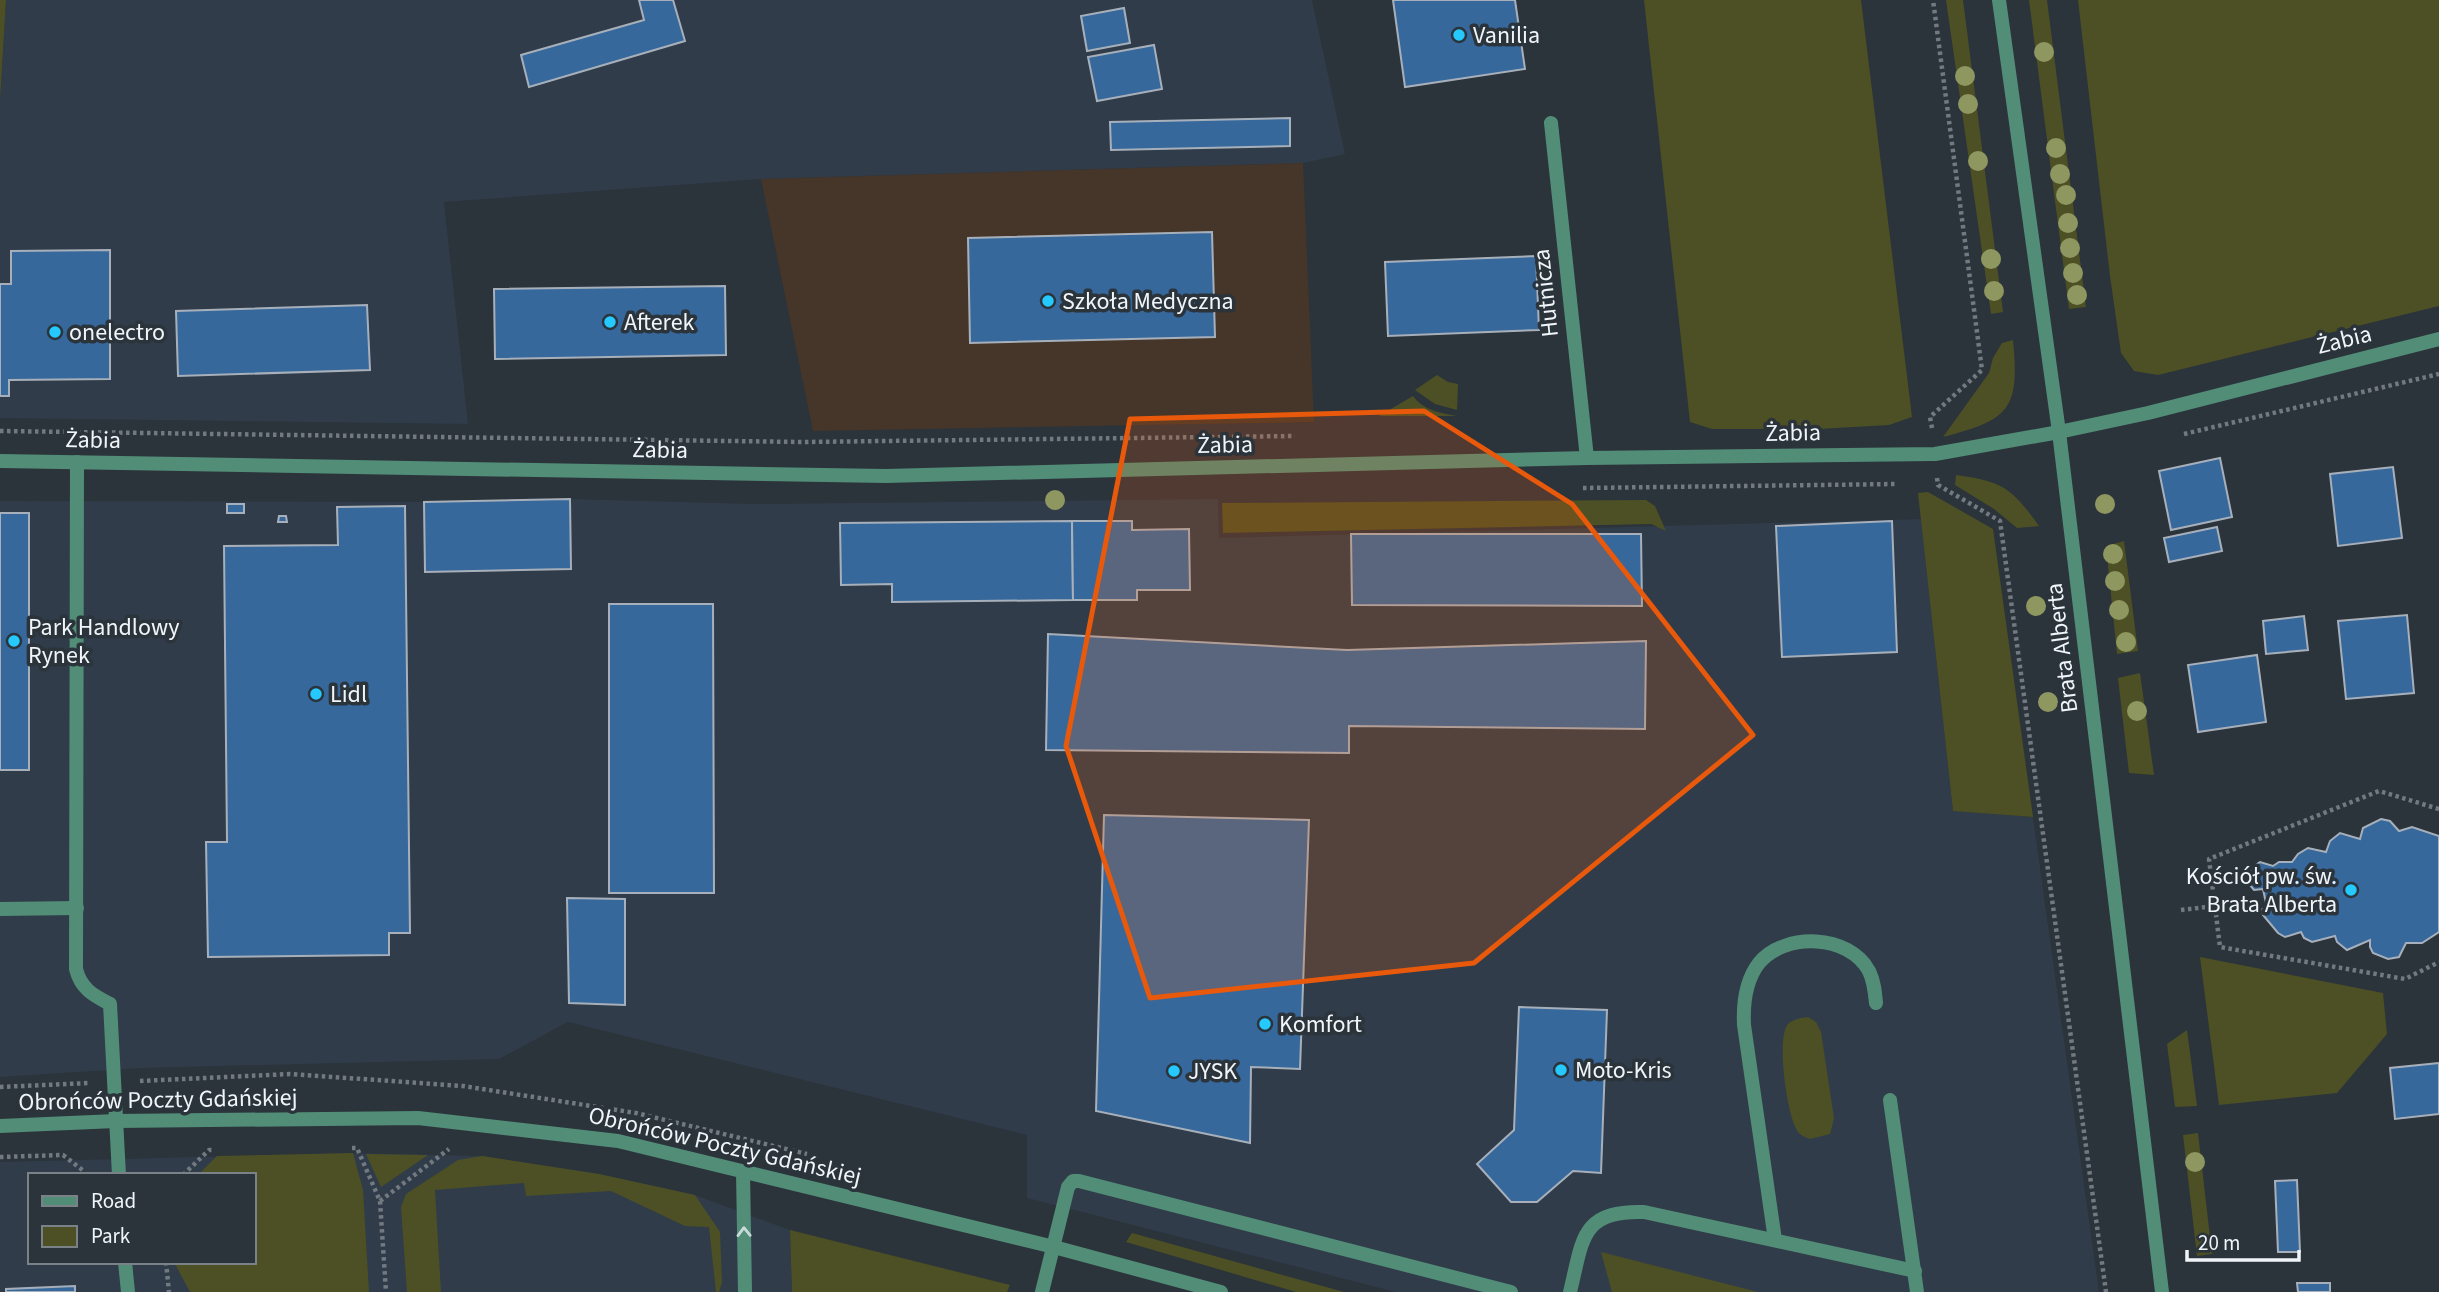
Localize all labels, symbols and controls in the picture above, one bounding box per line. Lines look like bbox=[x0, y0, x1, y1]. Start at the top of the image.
place label: Vanilia bbox=[1473, 18, 1540, 53]
marker: Vanilia bbox=[1451, 27, 1467, 43]
street label: Hutnicza bbox=[1524, 247, 1568, 339]
place label: Szkoła Medyczna bbox=[1062, 284, 1234, 319]
marker: Szkoła Medyczna bbox=[1040, 293, 1056, 309]
place label: Afterek bbox=[624, 305, 695, 340]
marker: Afterek bbox=[602, 314, 618, 330]
place label: onelectro bbox=[69, 315, 165, 350]
street label: Żabia bbox=[2313, 316, 2375, 364]
marker: onelectro bbox=[47, 324, 63, 340]
street label: Żabia bbox=[1765, 415, 1821, 451]
street label: Żabia bbox=[65, 422, 121, 458]
street label: Żabia bbox=[1197, 427, 1253, 463]
street label: Żabia bbox=[632, 432, 688, 468]
street label: Brata Alberta bbox=[2037, 581, 2087, 715]
place label: Park Handlowy Rynek bbox=[28, 610, 179, 673]
marker: Park Handlowy Rynek bbox=[6, 633, 22, 649]
place label: Lidl bbox=[330, 677, 367, 712]
marker: Lidl bbox=[308, 686, 324, 702]
place label: Kościół pw. św. Brata Alberta bbox=[2186, 859, 2337, 922]
marker: Kościół pw. św. Brata Alberta bbox=[2343, 882, 2359, 898]
place label: Komfort bbox=[1279, 1007, 1362, 1042]
marker: Komfort bbox=[1257, 1016, 1273, 1032]
place label: Moto-Kris bbox=[1575, 1053, 1672, 1088]
place label: JYSK bbox=[1188, 1054, 1237, 1089]
marker: Moto-Kris bbox=[1553, 1062, 1569, 1078]
marker: JYSK bbox=[1166, 1063, 1182, 1079]
street label: Obrońców Poczty Gdańskiej bbox=[18, 1080, 298, 1120]
street label: Obrońców Poczty Gdańskiej bbox=[585, 1098, 865, 1194]
legend bbox=[28, 1173, 256, 1264]
text: Road bbox=[91, 1186, 136, 1216]
scale bar bbox=[2187, 1218, 2299, 1262]
text: Park bbox=[91, 1221, 131, 1251]
one-way arrow bbox=[736, 1226, 752, 1236]
text: 20 m bbox=[2198, 1228, 2240, 1258]

